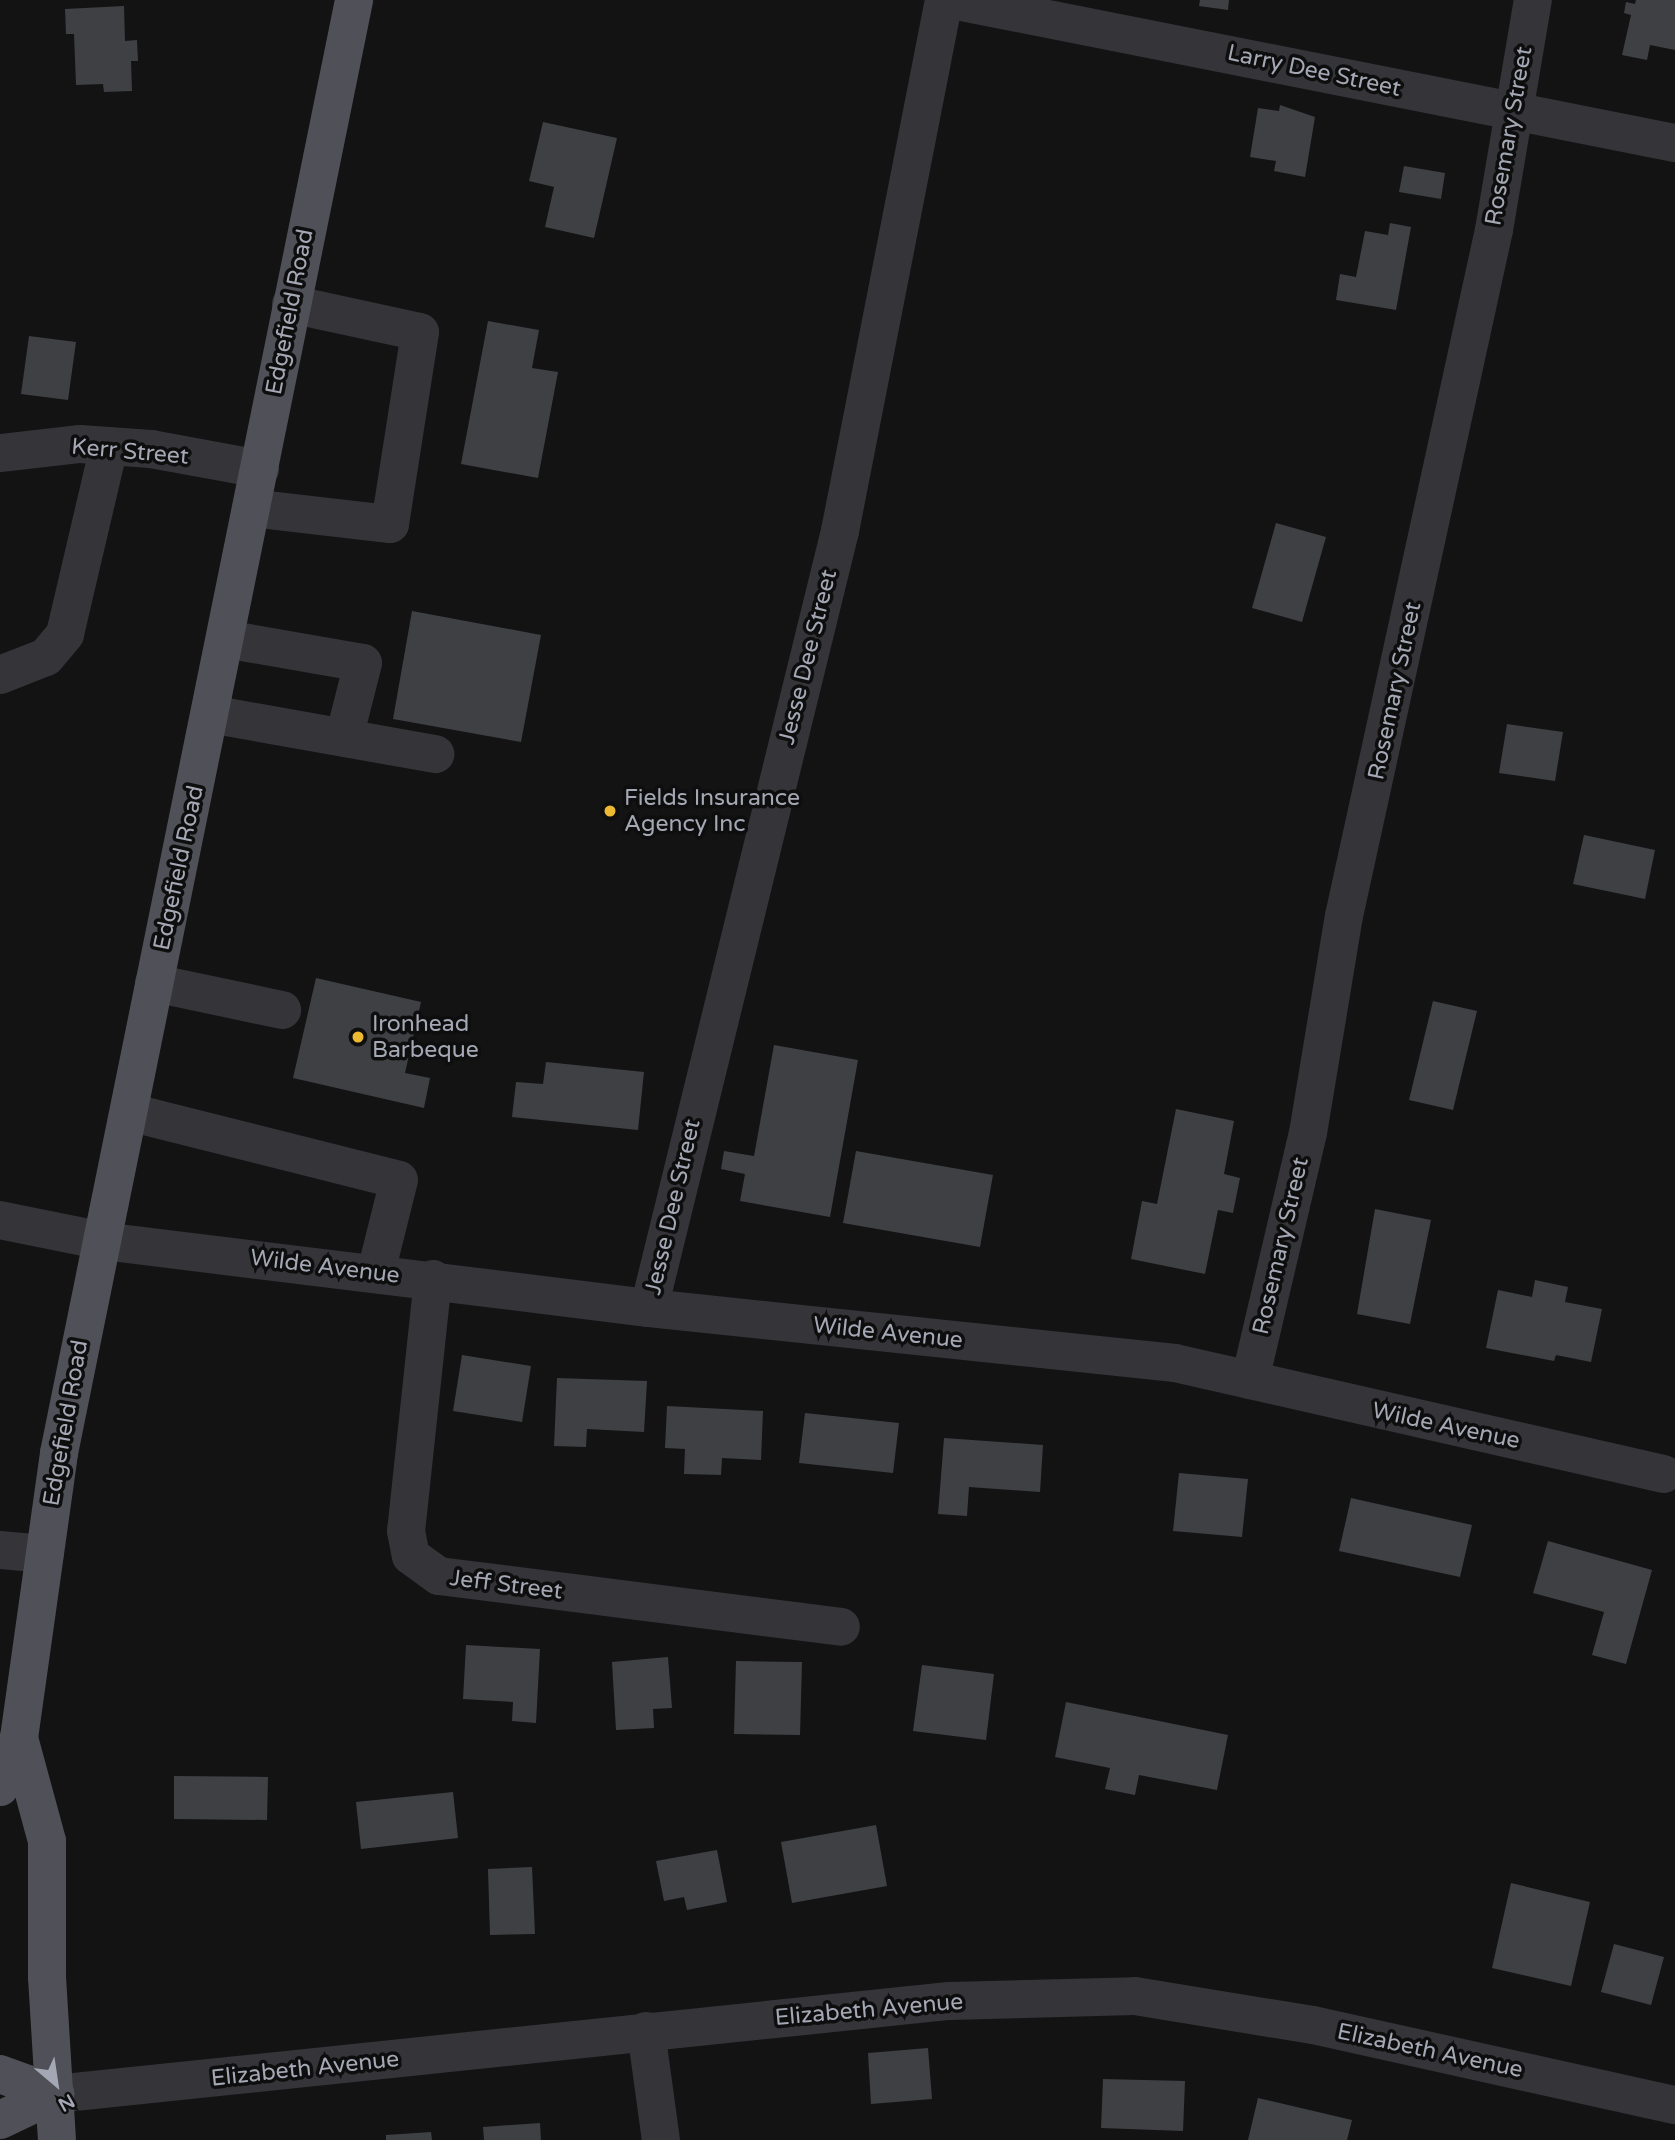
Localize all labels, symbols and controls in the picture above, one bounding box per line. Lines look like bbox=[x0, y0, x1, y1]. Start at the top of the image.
street label: Larry Dee Street bbox=[1225, 39, 1403, 103]
street label: Rosemary Street bbox=[1480, 44, 1538, 228]
street label: Edgefield Road bbox=[260, 227, 320, 397]
street label: Kerr Street bbox=[70, 433, 190, 471]
street label: Jesse Dee Street bbox=[773, 567, 843, 747]
street label: Rosemary Street bbox=[1363, 599, 1427, 783]
street label: Edgefield Road bbox=[148, 783, 210, 953]
place label: Fields Insurance Agency Inc bbox=[624, 784, 800, 838]
marker: Fields Insurance Agency Inc bbox=[602, 803, 618, 819]
place label: Ironhead Barbeque bbox=[372, 1010, 479, 1064]
marker: Ironhead Barbeque bbox=[350, 1029, 366, 1045]
street label: Jesse Dee Street bbox=[639, 1116, 707, 1298]
street label: Rosemary Street bbox=[1247, 1155, 1315, 1337]
street label: Wilde Avenue bbox=[249, 1244, 401, 1290]
street label: Wilde Avenue bbox=[812, 1311, 964, 1355]
street label: Edgefield Road bbox=[38, 1338, 94, 1508]
street label: Wilde Avenue bbox=[1370, 1397, 1522, 1455]
street label: Jeff Street bbox=[448, 1564, 564, 1606]
street label: Elizabeth Avenue bbox=[774, 1988, 964, 2032]
street label: Elizabeth Avenue bbox=[1335, 2018, 1525, 2084]
street label: Elizabeth Avenue bbox=[210, 2045, 400, 2093]
north arrow bbox=[21, 2049, 91, 2119]
text: N bbox=[54, 2089, 78, 2116]

